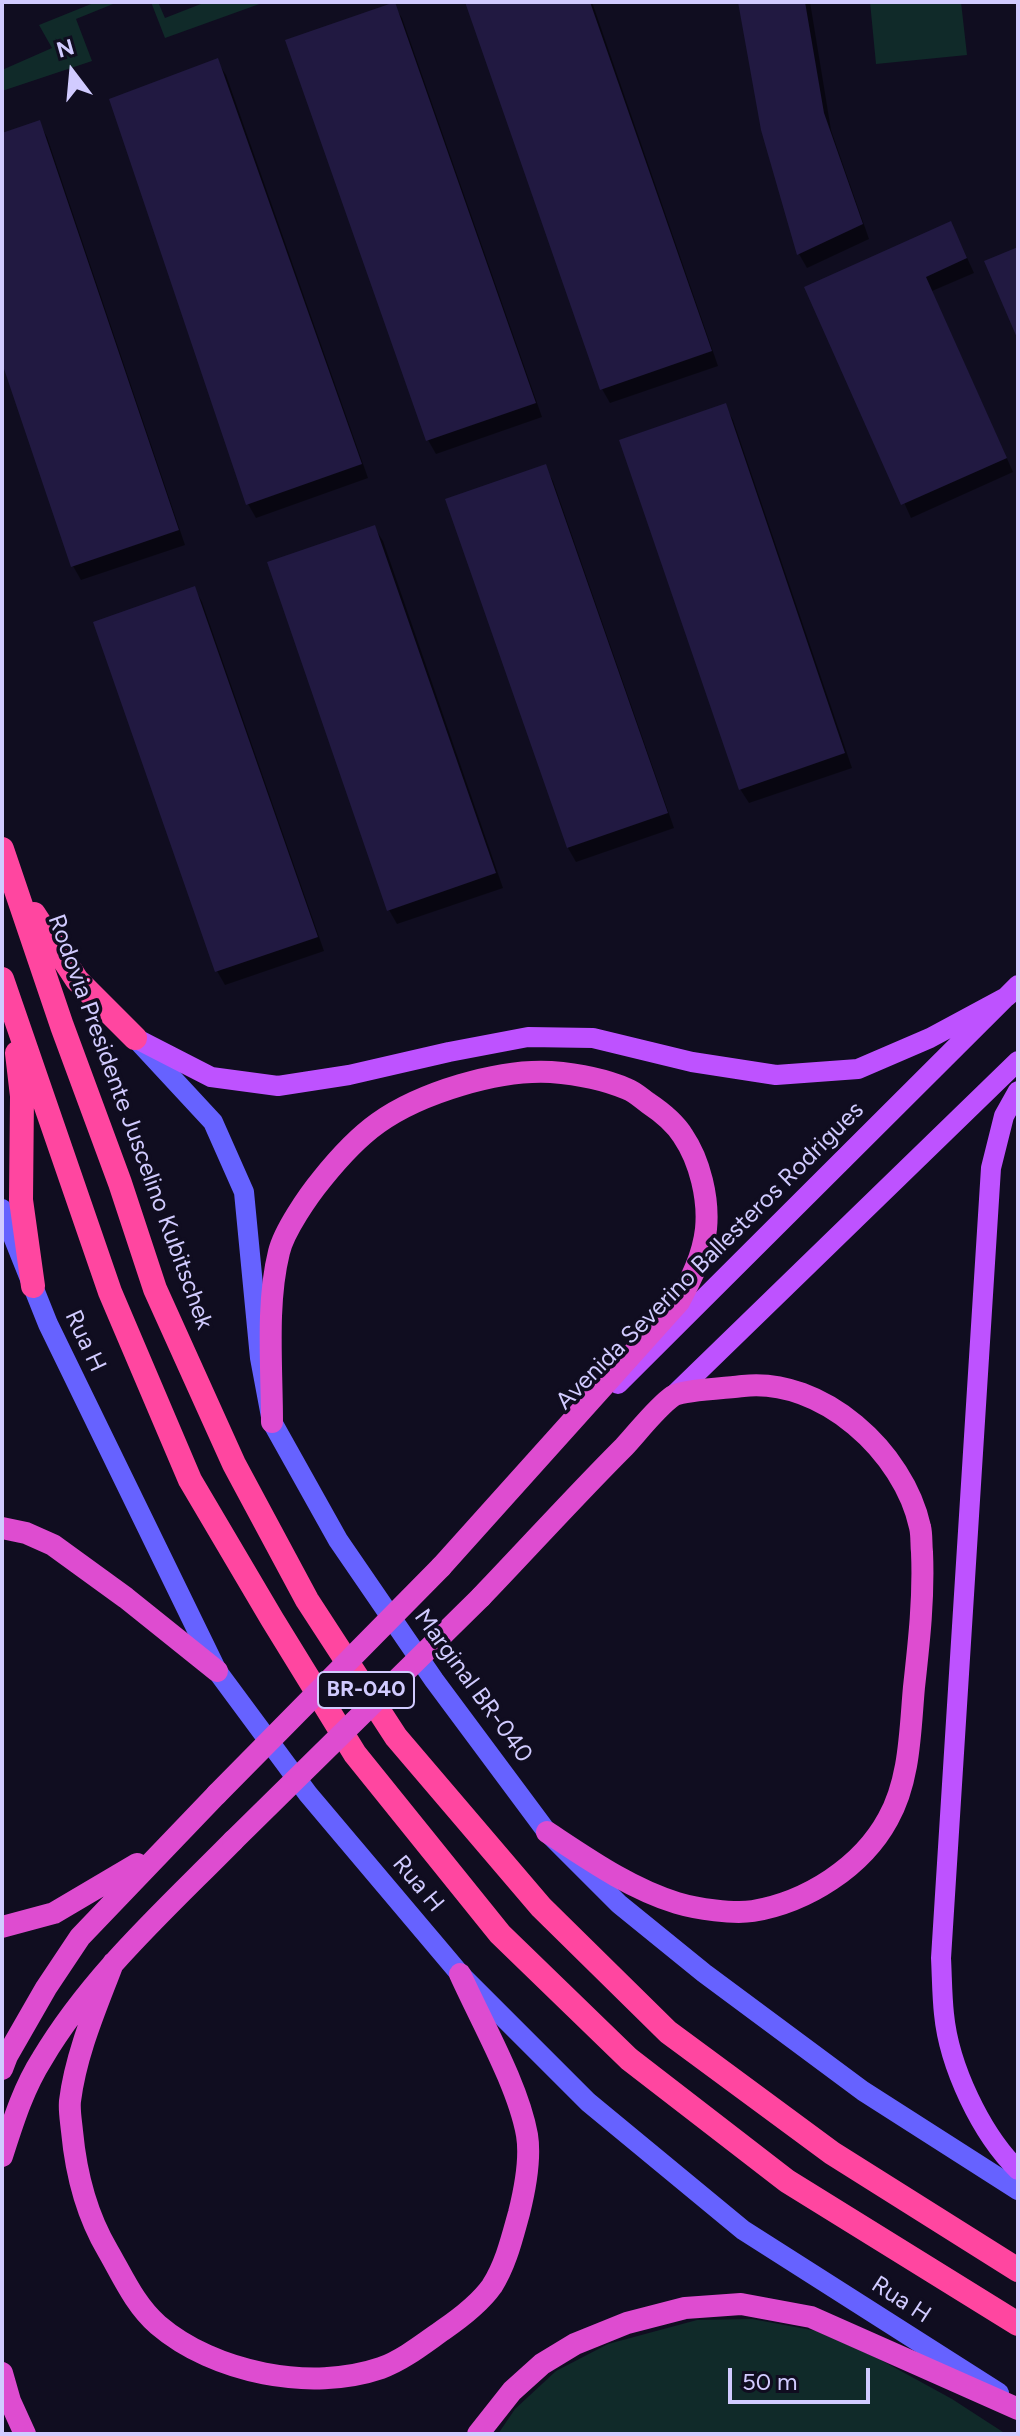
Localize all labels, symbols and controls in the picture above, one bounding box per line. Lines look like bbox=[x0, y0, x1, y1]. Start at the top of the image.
north arrow bbox=[32, 32, 112, 112]
text: N bbox=[53, 33, 77, 64]
street label: Rodovia Presidente Juscelino Kubitschek bbox=[41, 911, 219, 1333]
street label: Avenida Severino Ballesteros Rodrigues bbox=[550, 1096, 870, 1416]
street label: Rua H bbox=[58, 1306, 112, 1376]
street label: Marginal BR-040 bbox=[408, 1604, 538, 1768]
road number: BR-040 bbox=[318, 1672, 414, 1708]
street label: Rua H bbox=[386, 1850, 450, 1918]
street label: Rua H bbox=[866, 2270, 936, 2330]
scale bar bbox=[732, 2352, 874, 2402]
text: 50 m bbox=[742, 2367, 798, 2396]

